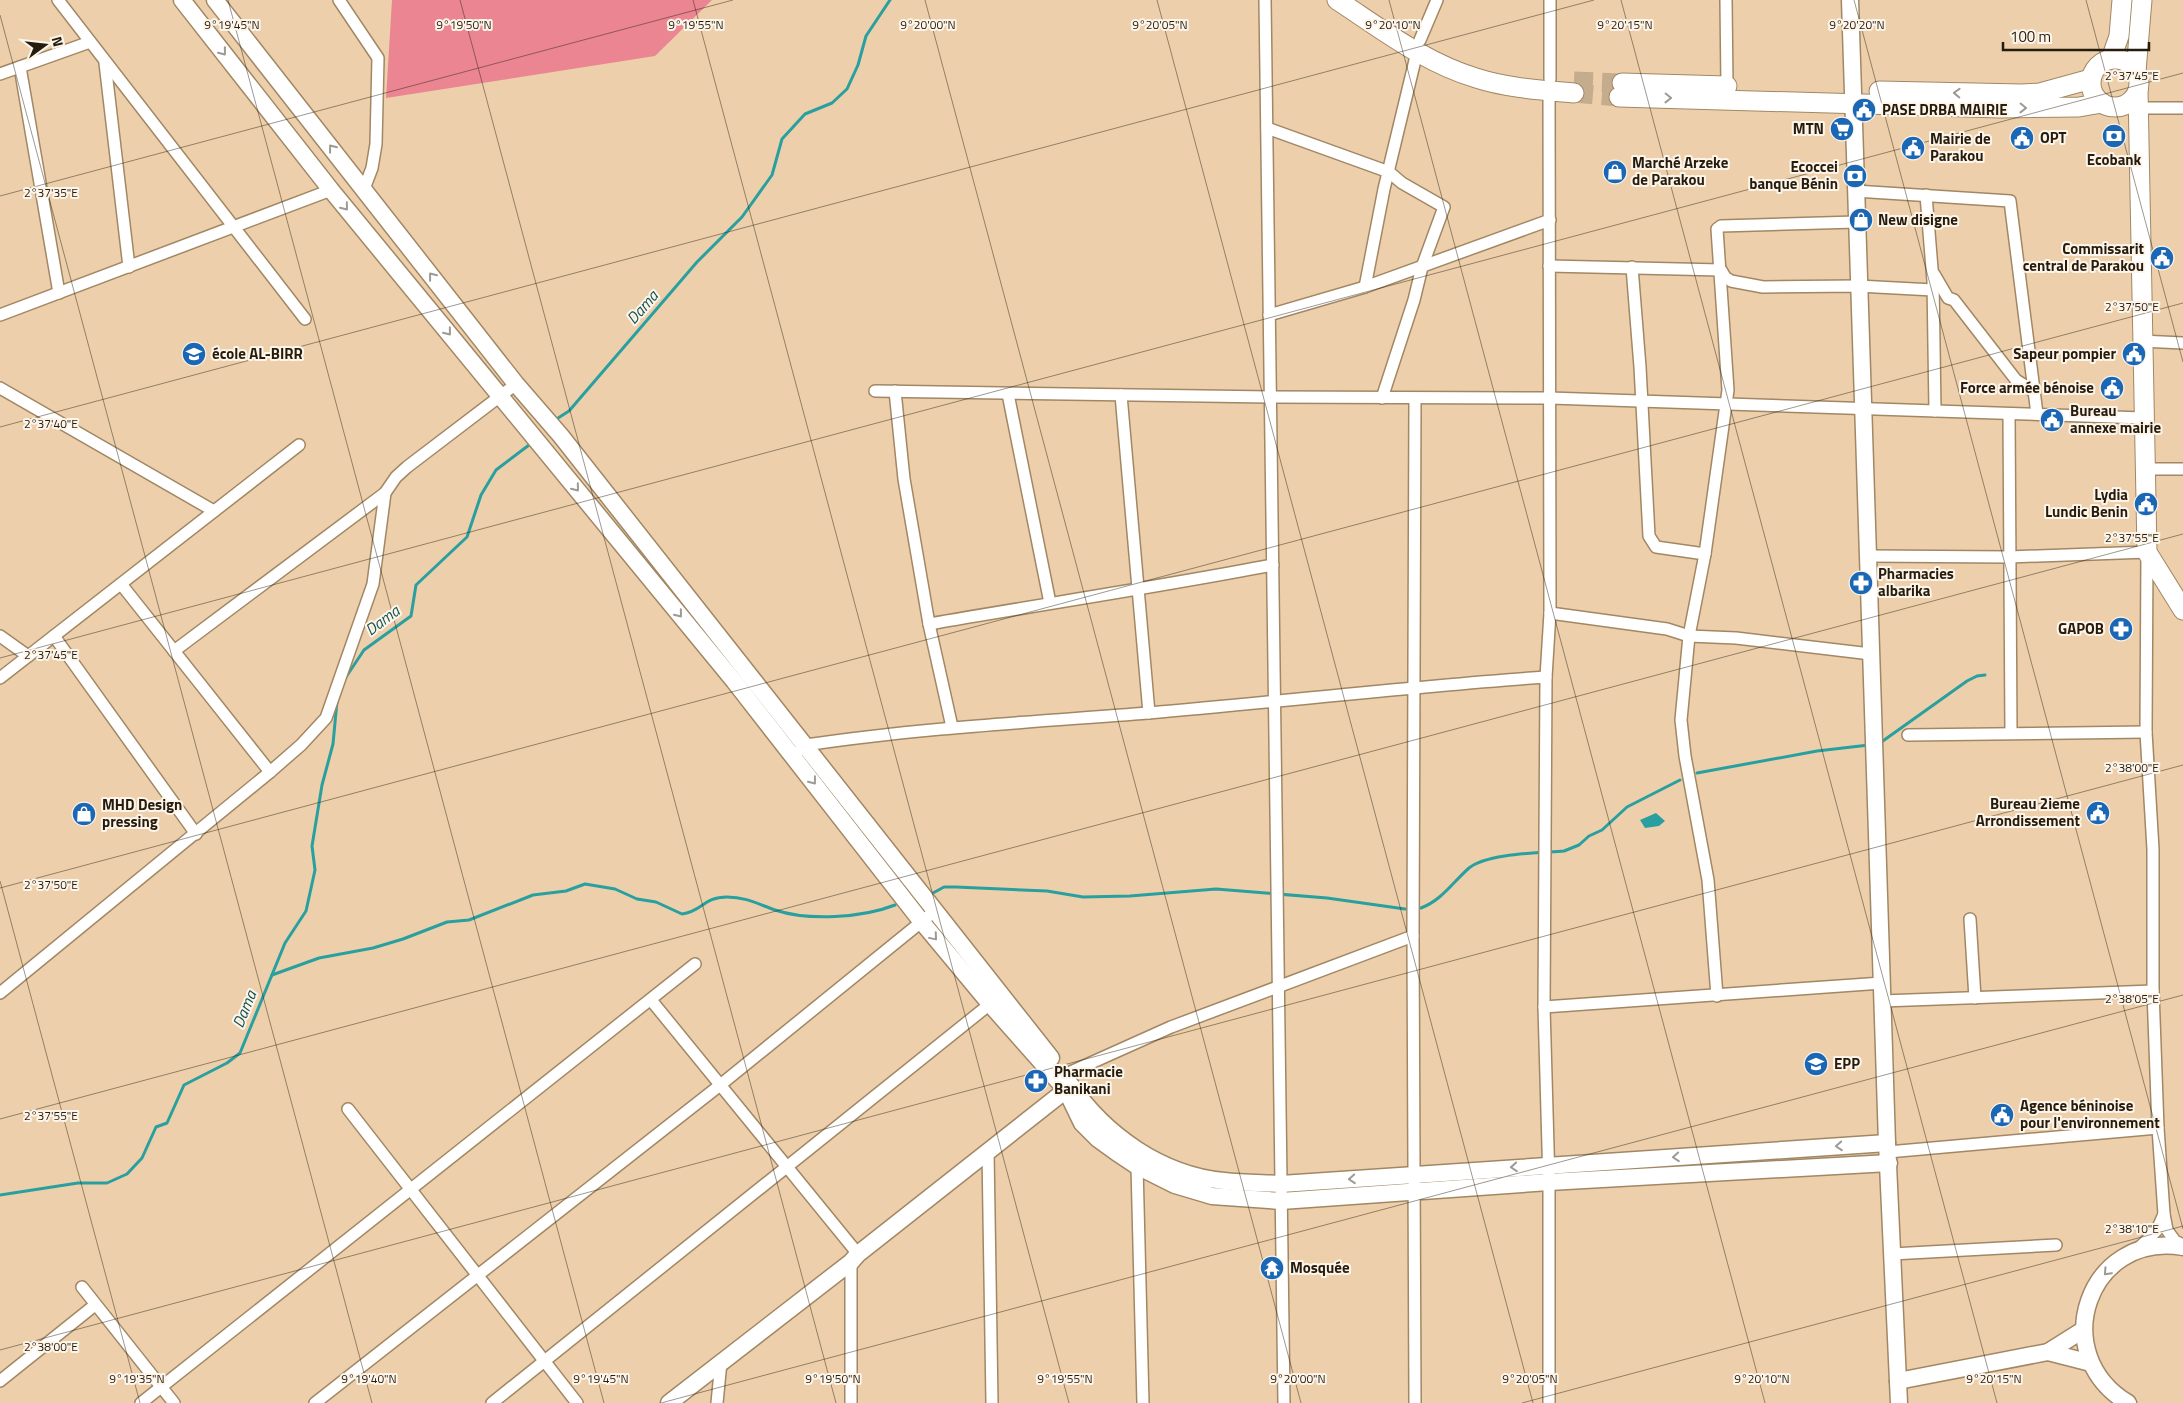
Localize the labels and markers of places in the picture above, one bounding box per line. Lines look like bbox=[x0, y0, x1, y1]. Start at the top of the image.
public building icon: PASE DRBA MAIRIE bbox=[1851, 97, 1877, 123]
place label: PASE DRBA MAIRIE bbox=[1882, 98, 2008, 121]
supermarket icon: MTN bbox=[1829, 116, 1855, 142]
place label: MTN bbox=[1793, 117, 1824, 140]
bank icon: Ecobank bbox=[2101, 123, 2127, 149]
public building icon: OPT bbox=[2009, 125, 2035, 151]
place label: OPT bbox=[2040, 126, 2067, 149]
place label: Mairie de Parakou bbox=[1930, 127, 1991, 167]
public building icon: Mairie de Parakou bbox=[1900, 135, 1926, 161]
place label: Ecobank bbox=[2087, 148, 2142, 171]
place label: Marché Arzeke de Parakou bbox=[1632, 151, 1729, 191]
place label: Ecoccei banque Bénin bbox=[1749, 155, 1838, 195]
shop icon: Marché Arzeke de Parakou bbox=[1602, 159, 1628, 185]
bank icon: Ecoccei banque Bénin bbox=[1842, 163, 1868, 189]
shop icon: New disigne bbox=[1848, 207, 1874, 233]
place label: New disigne bbox=[1878, 208, 1958, 231]
place label: Commissarit central de Parakou bbox=[2023, 237, 2145, 277]
public building icon: Commissarit central de Parakou bbox=[2149, 245, 2175, 271]
school or university icon: école AL-BIRR bbox=[181, 341, 207, 367]
public building icon: Sapeur pompier bbox=[2121, 341, 2147, 367]
place label: école AL-BIRR bbox=[212, 342, 303, 365]
place label: Sapeur pompier bbox=[2013, 342, 2116, 365]
public building icon: Force armée bénoise bbox=[2099, 375, 2125, 401]
place label: Force armée bénoise bbox=[1960, 376, 2094, 399]
place label: Bureau annexe mairie bbox=[2070, 399, 2161, 439]
public building icon: Bureau annexe mairie bbox=[2039, 407, 2065, 433]
place label: Lydia Lundic Benin bbox=[2045, 483, 2128, 523]
public building icon: Lydia Lundic Benin bbox=[2133, 491, 2159, 517]
place label: Pharmacies albarika bbox=[1878, 562, 1954, 602]
pharmacy icon: Pharmacies albarika bbox=[1848, 570, 1874, 596]
pharmacy icon: GAPOB bbox=[2108, 616, 2134, 642]
place label: GAPOB bbox=[2058, 617, 2104, 640]
place label: Bureau 2ieme Arrondissement bbox=[1976, 792, 2081, 832]
place label: MHD Design pressing bbox=[102, 793, 182, 833]
public building icon: Bureau 2ieme Arrondissement bbox=[2085, 800, 2111, 826]
shop icon: MHD Design pressing bbox=[71, 801, 97, 827]
school or university icon: EPP bbox=[1803, 1051, 1829, 1077]
place label: EPP bbox=[1834, 1052, 1860, 1075]
place label: Pharmacie Banikani bbox=[1054, 1060, 1123, 1100]
pharmacy icon: Pharmacie Banikani bbox=[1023, 1068, 1049, 1094]
place label: Agence béninoise pour l'environnement bbox=[2020, 1094, 2160, 1134]
public building icon: Agence béninoise pour l'environnement bbox=[1989, 1102, 2015, 1128]
temple icon: Mosquée bbox=[1259, 1255, 1285, 1281]
place label: Mosquée bbox=[1290, 1256, 1350, 1279]

